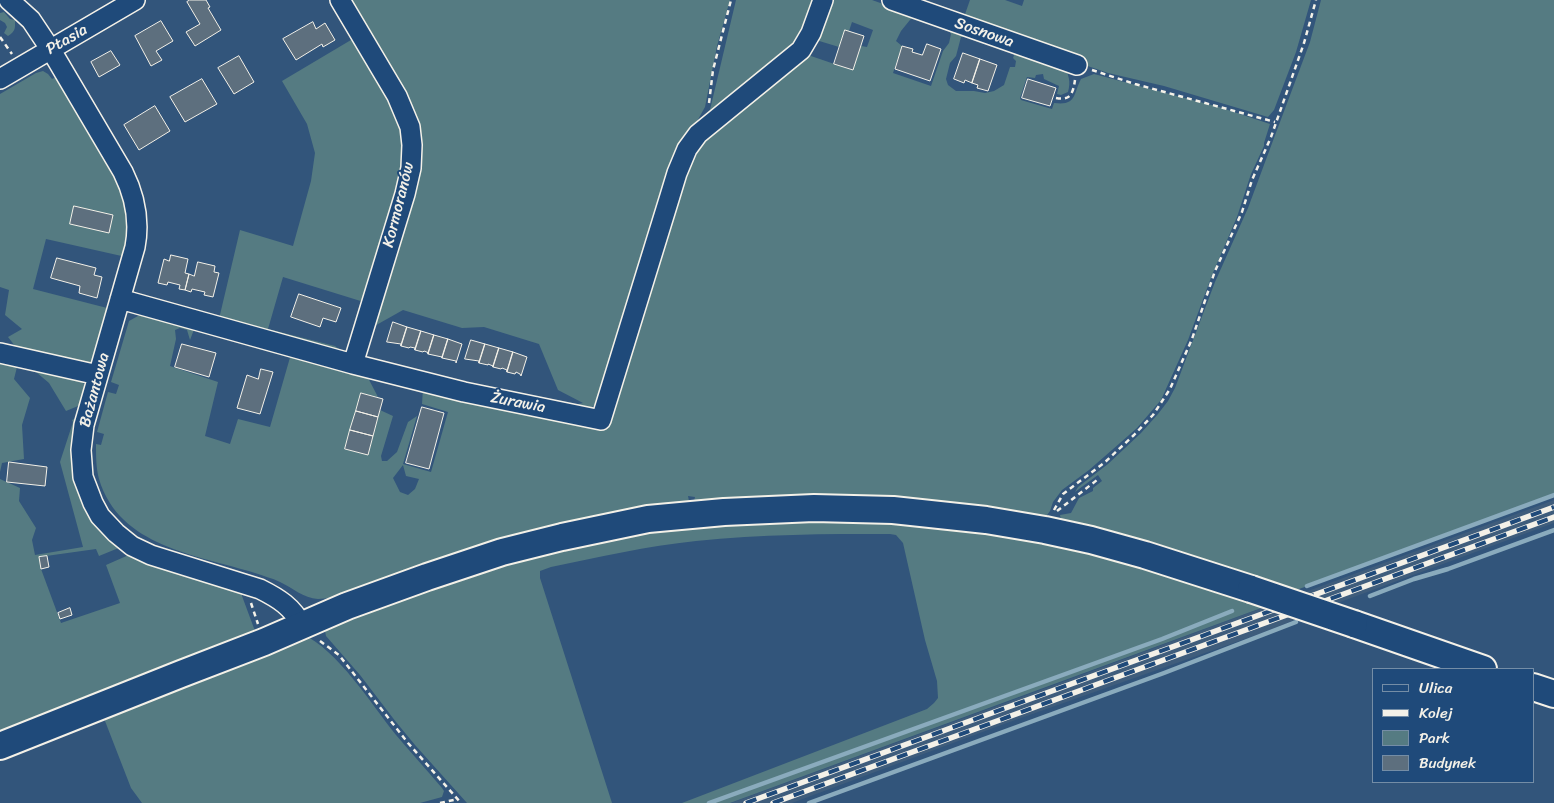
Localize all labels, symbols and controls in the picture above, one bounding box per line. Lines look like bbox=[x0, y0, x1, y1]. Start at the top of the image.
street label: Sosnowa bbox=[952, 14, 1016, 52]
street label: Ptasia bbox=[43, 21, 91, 59]
street label: Kormoranów bbox=[379, 160, 419, 250]
street label: Bażantowa bbox=[76, 351, 114, 429]
street label: Żurawia bbox=[489, 388, 547, 418]
legend bbox=[1372, 668, 1534, 783]
text: Ulica bbox=[1419, 675, 1452, 701]
text: Kolej bbox=[1419, 700, 1453, 726]
text: Park bbox=[1419, 725, 1450, 751]
text: Budynek bbox=[1419, 750, 1476, 776]

